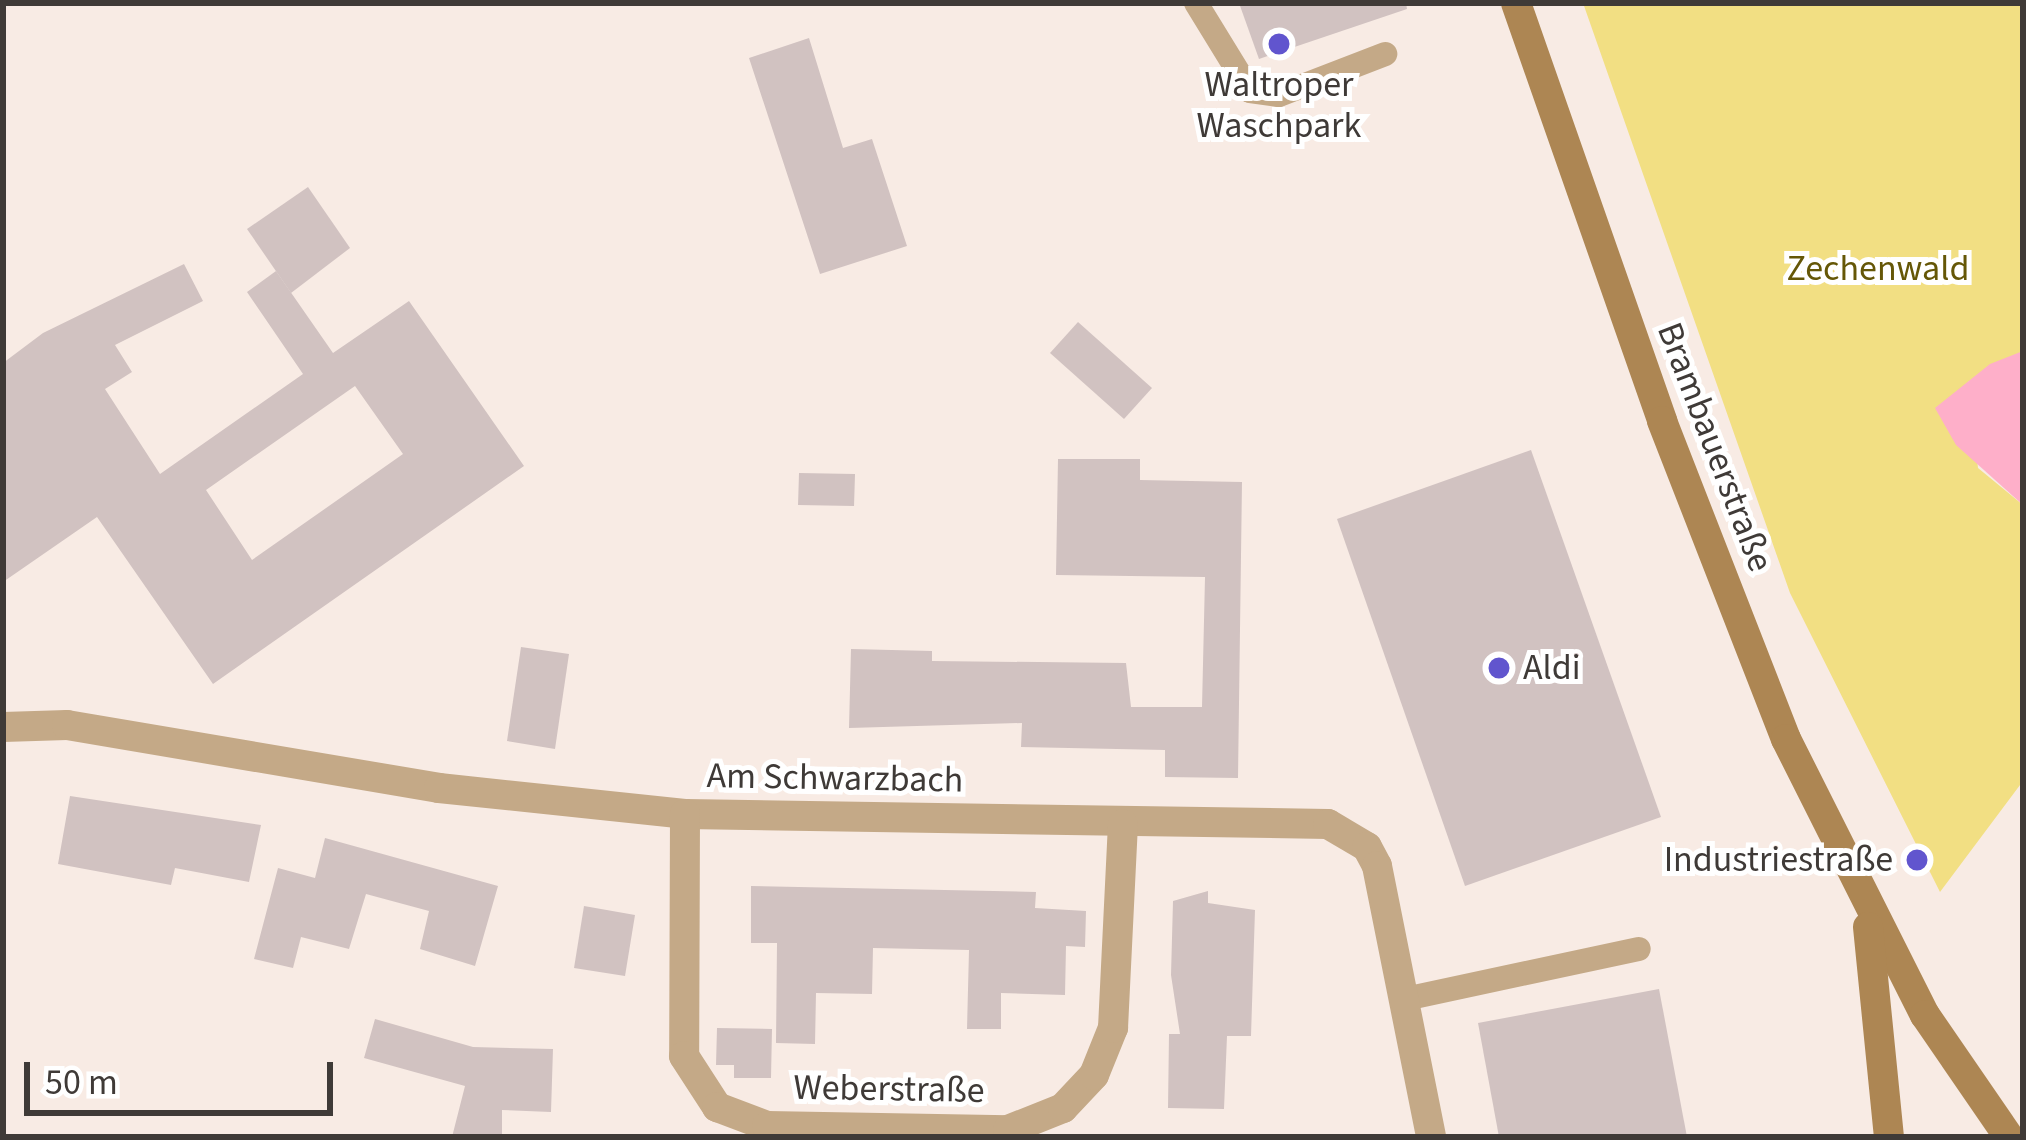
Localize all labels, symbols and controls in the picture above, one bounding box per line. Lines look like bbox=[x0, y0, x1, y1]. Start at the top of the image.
marker: Waltroper Waschpark bbox=[1266, 31, 1292, 57]
place label: Waltroper Waschpark bbox=[1197, 62, 1361, 147]
park label: Zechenwald bbox=[1787, 247, 1969, 291]
street label: Brambauerstraße bbox=[1648, 316, 1782, 578]
place label: Aldi bbox=[1523, 646, 1581, 690]
marker: Aldi bbox=[1486, 655, 1512, 681]
street label: Am Schwarzbach bbox=[706, 754, 964, 802]
place label: Industriestraße bbox=[1664, 838, 1893, 882]
marker: Industriestraße bbox=[1904, 847, 1930, 873]
scale bar bbox=[30, 1038, 339, 1112]
text: 50 m bbox=[45, 1057, 118, 1108]
street label: Weberstraße bbox=[793, 1066, 985, 1112]

